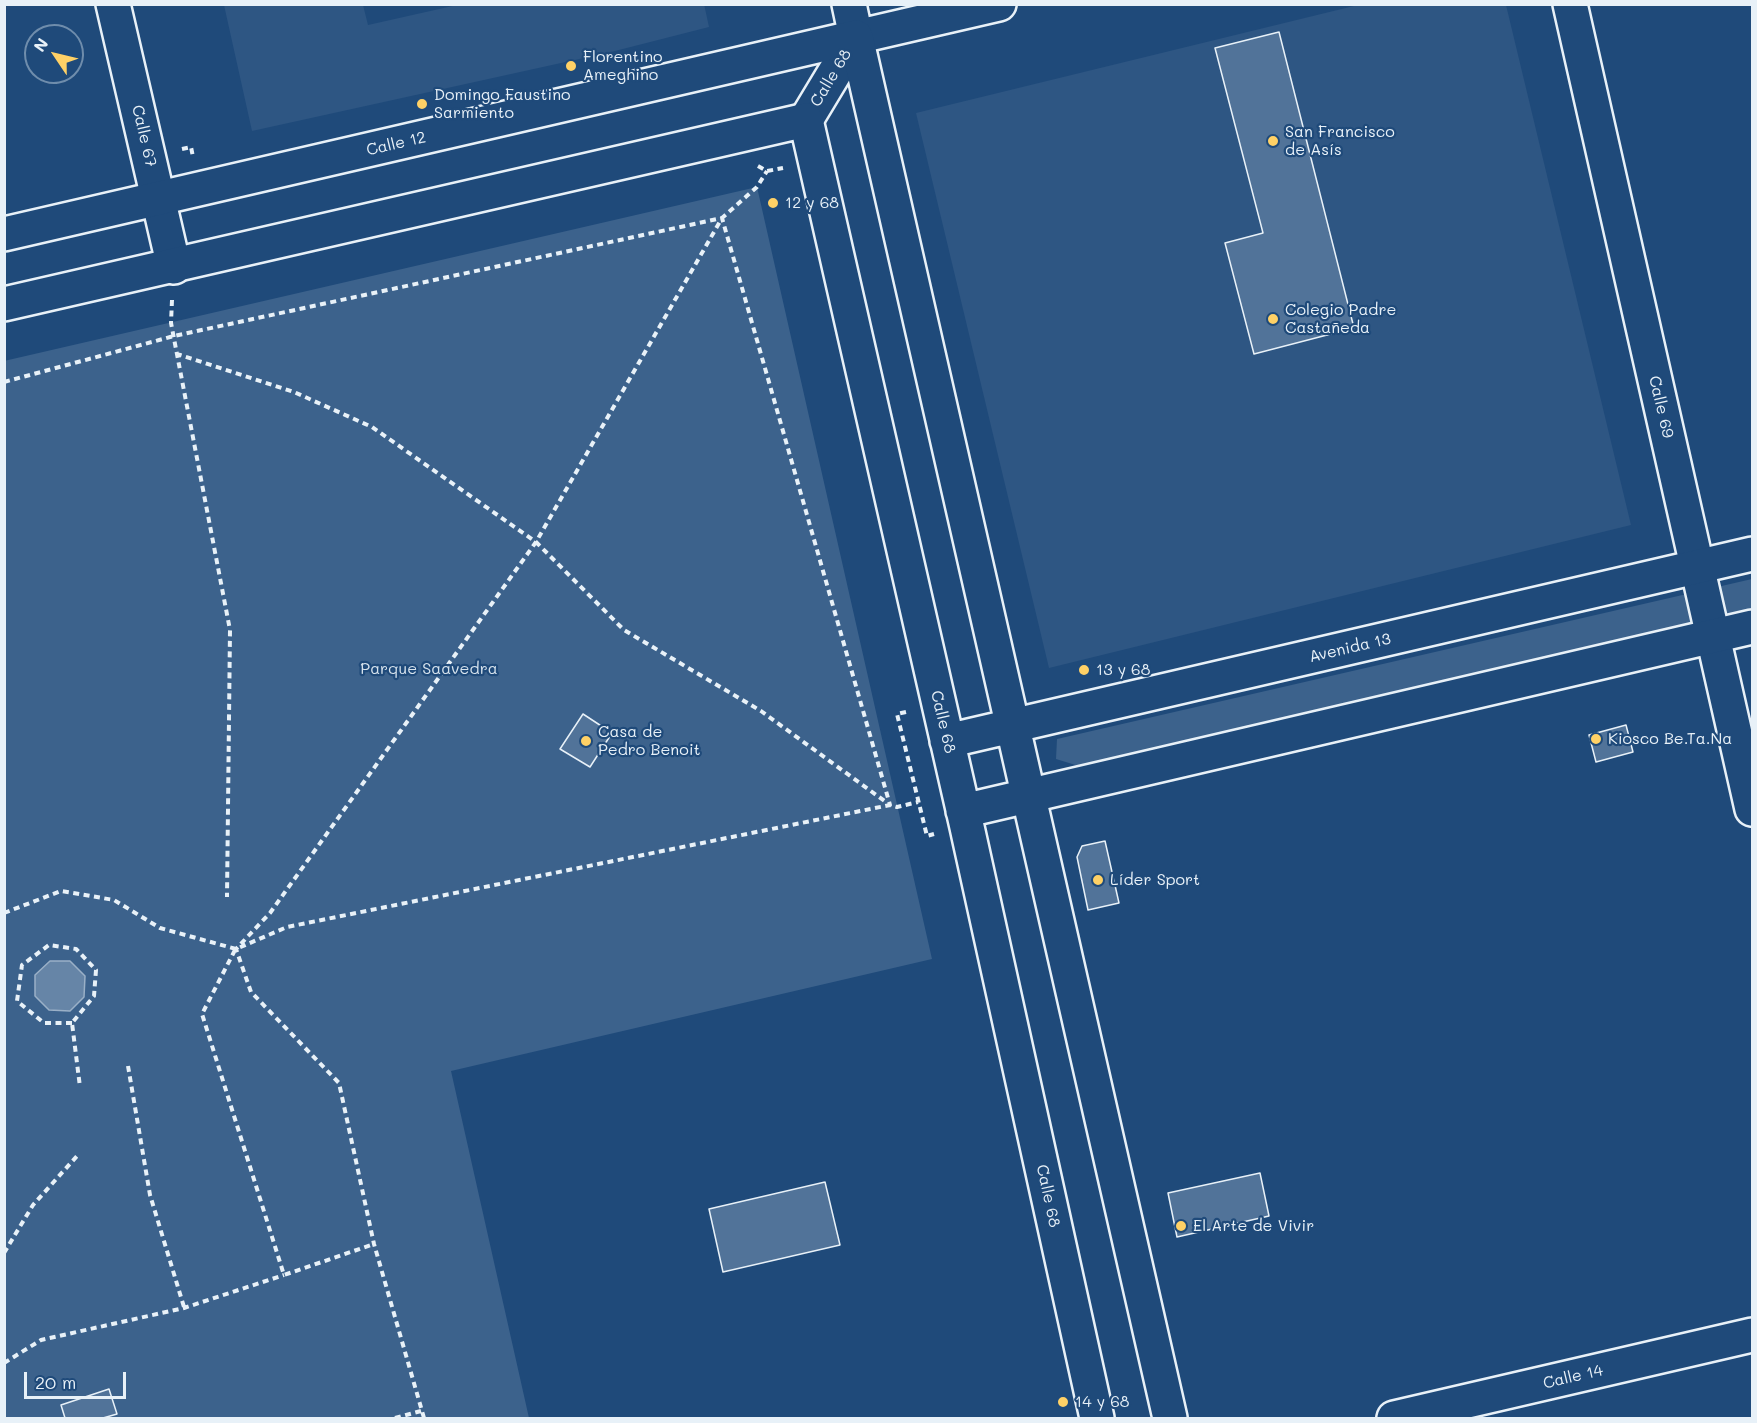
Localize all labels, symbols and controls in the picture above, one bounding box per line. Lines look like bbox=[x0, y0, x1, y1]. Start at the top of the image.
north arrow bbox=[24, 24, 84, 84]
text: N bbox=[28, 34, 53, 56]
street label: Calle 68 bbox=[806, 46, 856, 110]
place label: Florentino Ameghino bbox=[583, 47, 663, 85]
marker: Florentino Ameghino bbox=[564, 59, 578, 73]
place label: Domingo Faustino Sarmiento bbox=[434, 85, 571, 123]
marker: Domingo Faustino Sarmiento bbox=[415, 97, 429, 111]
street label: Calle 67 bbox=[128, 103, 160, 169]
place label: San Francisco de Asís bbox=[1285, 122, 1395, 160]
street label: Calle 12 bbox=[364, 128, 428, 160]
marker: San Francisco de Asís bbox=[1266, 134, 1280, 148]
place label: 12 y 68 bbox=[785, 193, 839, 213]
marker: 12 y 68 bbox=[766, 196, 780, 210]
place label: Colegio Padre Castañeda bbox=[1285, 300, 1396, 338]
marker: Colegio Padre Castañeda bbox=[1266, 312, 1280, 326]
street label: Calle 69 bbox=[1644, 374, 1678, 440]
street label: Avenida 13 bbox=[1307, 629, 1393, 667]
park label: Parque Saavedra bbox=[360, 659, 498, 679]
place label: 13 y 68 bbox=[1096, 660, 1150, 680]
marker: 13 y 68 bbox=[1077, 663, 1091, 677]
street label: Calle 68 bbox=[926, 689, 960, 755]
place label: Casa de Pedro Benoit bbox=[598, 722, 701, 760]
place label: Kiosco Be.Ta.Na bbox=[1608, 729, 1732, 749]
marker: Kiosco Be.Ta.Na bbox=[1589, 732, 1603, 746]
marker: Casa de Pedro Benoit bbox=[579, 734, 593, 748]
place label: Líder Sport bbox=[1110, 870, 1200, 890]
marker: Líder Sport bbox=[1091, 873, 1105, 887]
street label: Calle 68 bbox=[1032, 1163, 1064, 1229]
place label: El Arte de Vivir bbox=[1193, 1216, 1314, 1236]
marker: El Arte de Vivir bbox=[1174, 1219, 1188, 1233]
scale bar bbox=[27, 1360, 129, 1398]
street label: Calle 14 bbox=[1541, 1361, 1605, 1393]
text: 20 m bbox=[35, 1370, 76, 1394]
place label: 14 y 68 bbox=[1075, 1392, 1129, 1412]
marker: 14 y 68 bbox=[1056, 1395, 1070, 1409]

